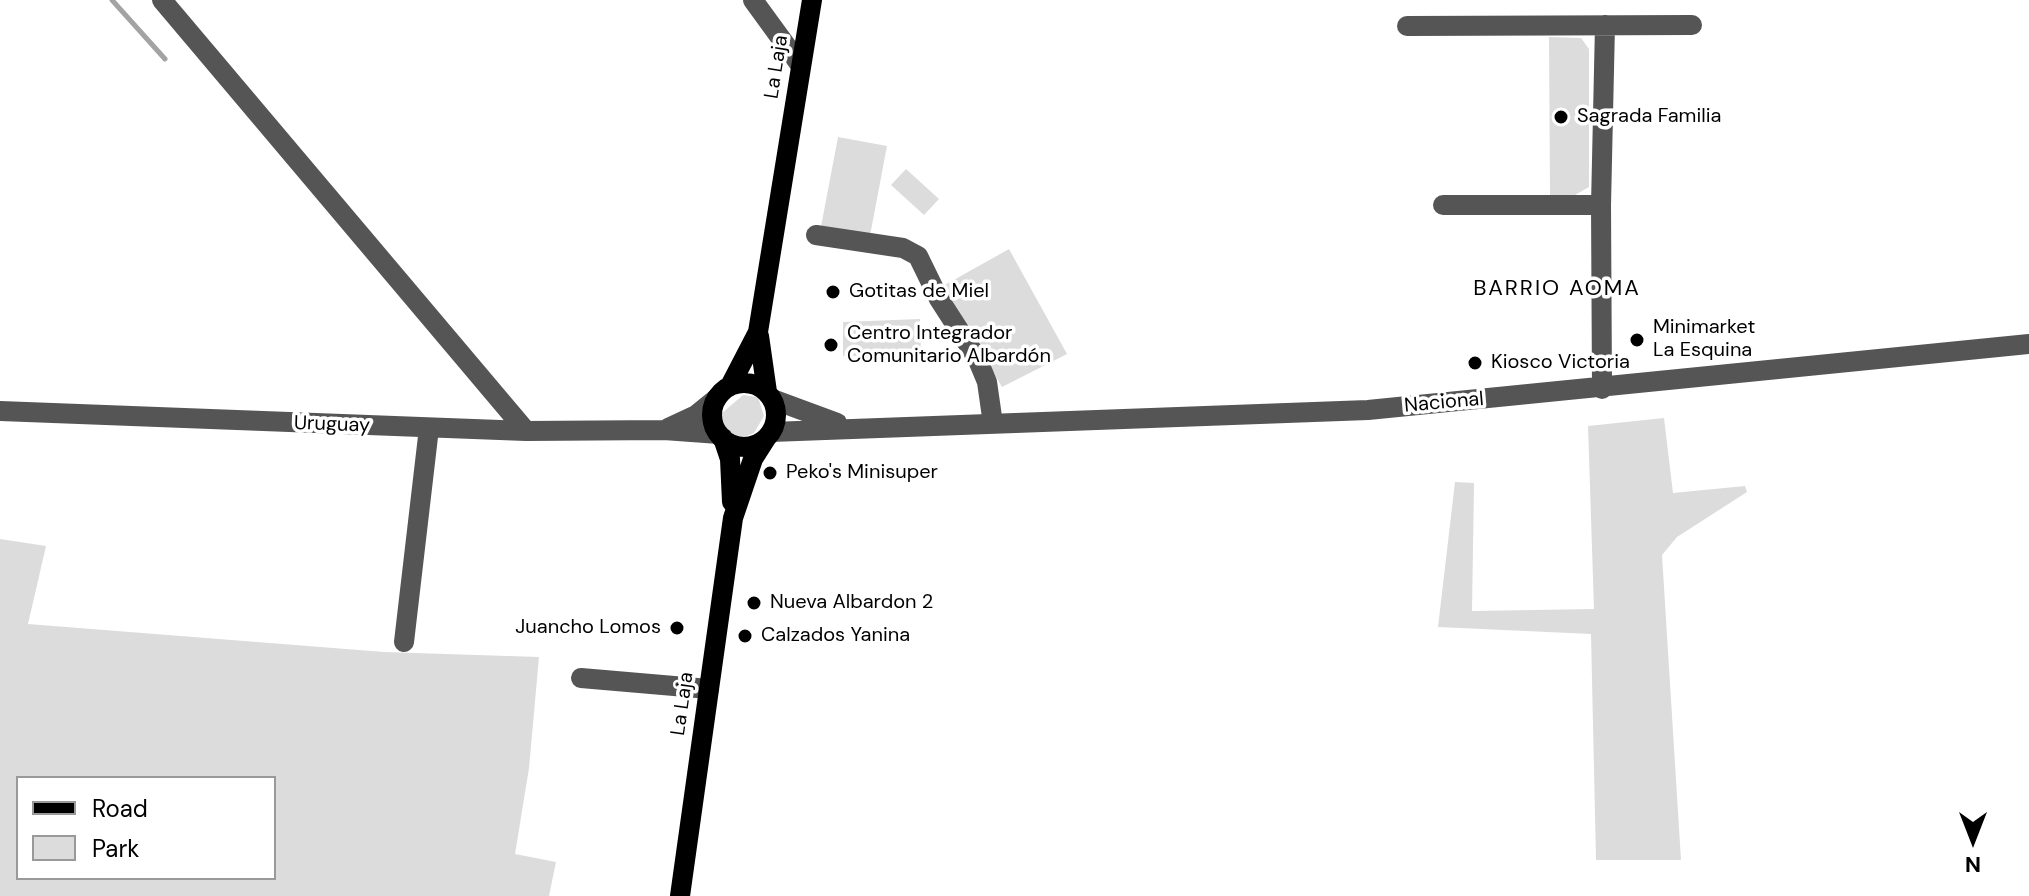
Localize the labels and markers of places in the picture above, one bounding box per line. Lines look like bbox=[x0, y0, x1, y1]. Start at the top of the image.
place label: Sagrada Familia bbox=[1577, 105, 1721, 129]
marker: Sagrada Familia bbox=[1552, 108, 1570, 126]
place label: Gotitas de Miel bbox=[849, 280, 989, 304]
marker: Gotitas de Miel bbox=[824, 283, 842, 301]
place label: Minimarket La Esquina bbox=[1653, 316, 1755, 363]
place label: Centro Integrador Comunitario Albardón bbox=[847, 322, 1051, 369]
marker: Minimarket La Esquina bbox=[1628, 331, 1646, 349]
marker: Centro Integrador Comunitario Albardón bbox=[822, 336, 840, 354]
place label: Kiosco Victoria bbox=[1491, 351, 1630, 375]
marker: Kiosco Victoria bbox=[1466, 354, 1484, 372]
place label: Peko's Minisuper bbox=[786, 461, 938, 485]
marker: Peko's Minisuper bbox=[761, 464, 779, 482]
place label: Nueva Albardon 2 bbox=[770, 591, 933, 615]
marker: Nueva Albardon 2 bbox=[745, 594, 763, 612]
place label: Juancho Lomos bbox=[515, 616, 661, 640]
marker: Juancho Lomos bbox=[668, 619, 686, 637]
place label: Calzados Yanina bbox=[761, 624, 910, 648]
marker: Calzados Yanina bbox=[736, 627, 754, 645]

